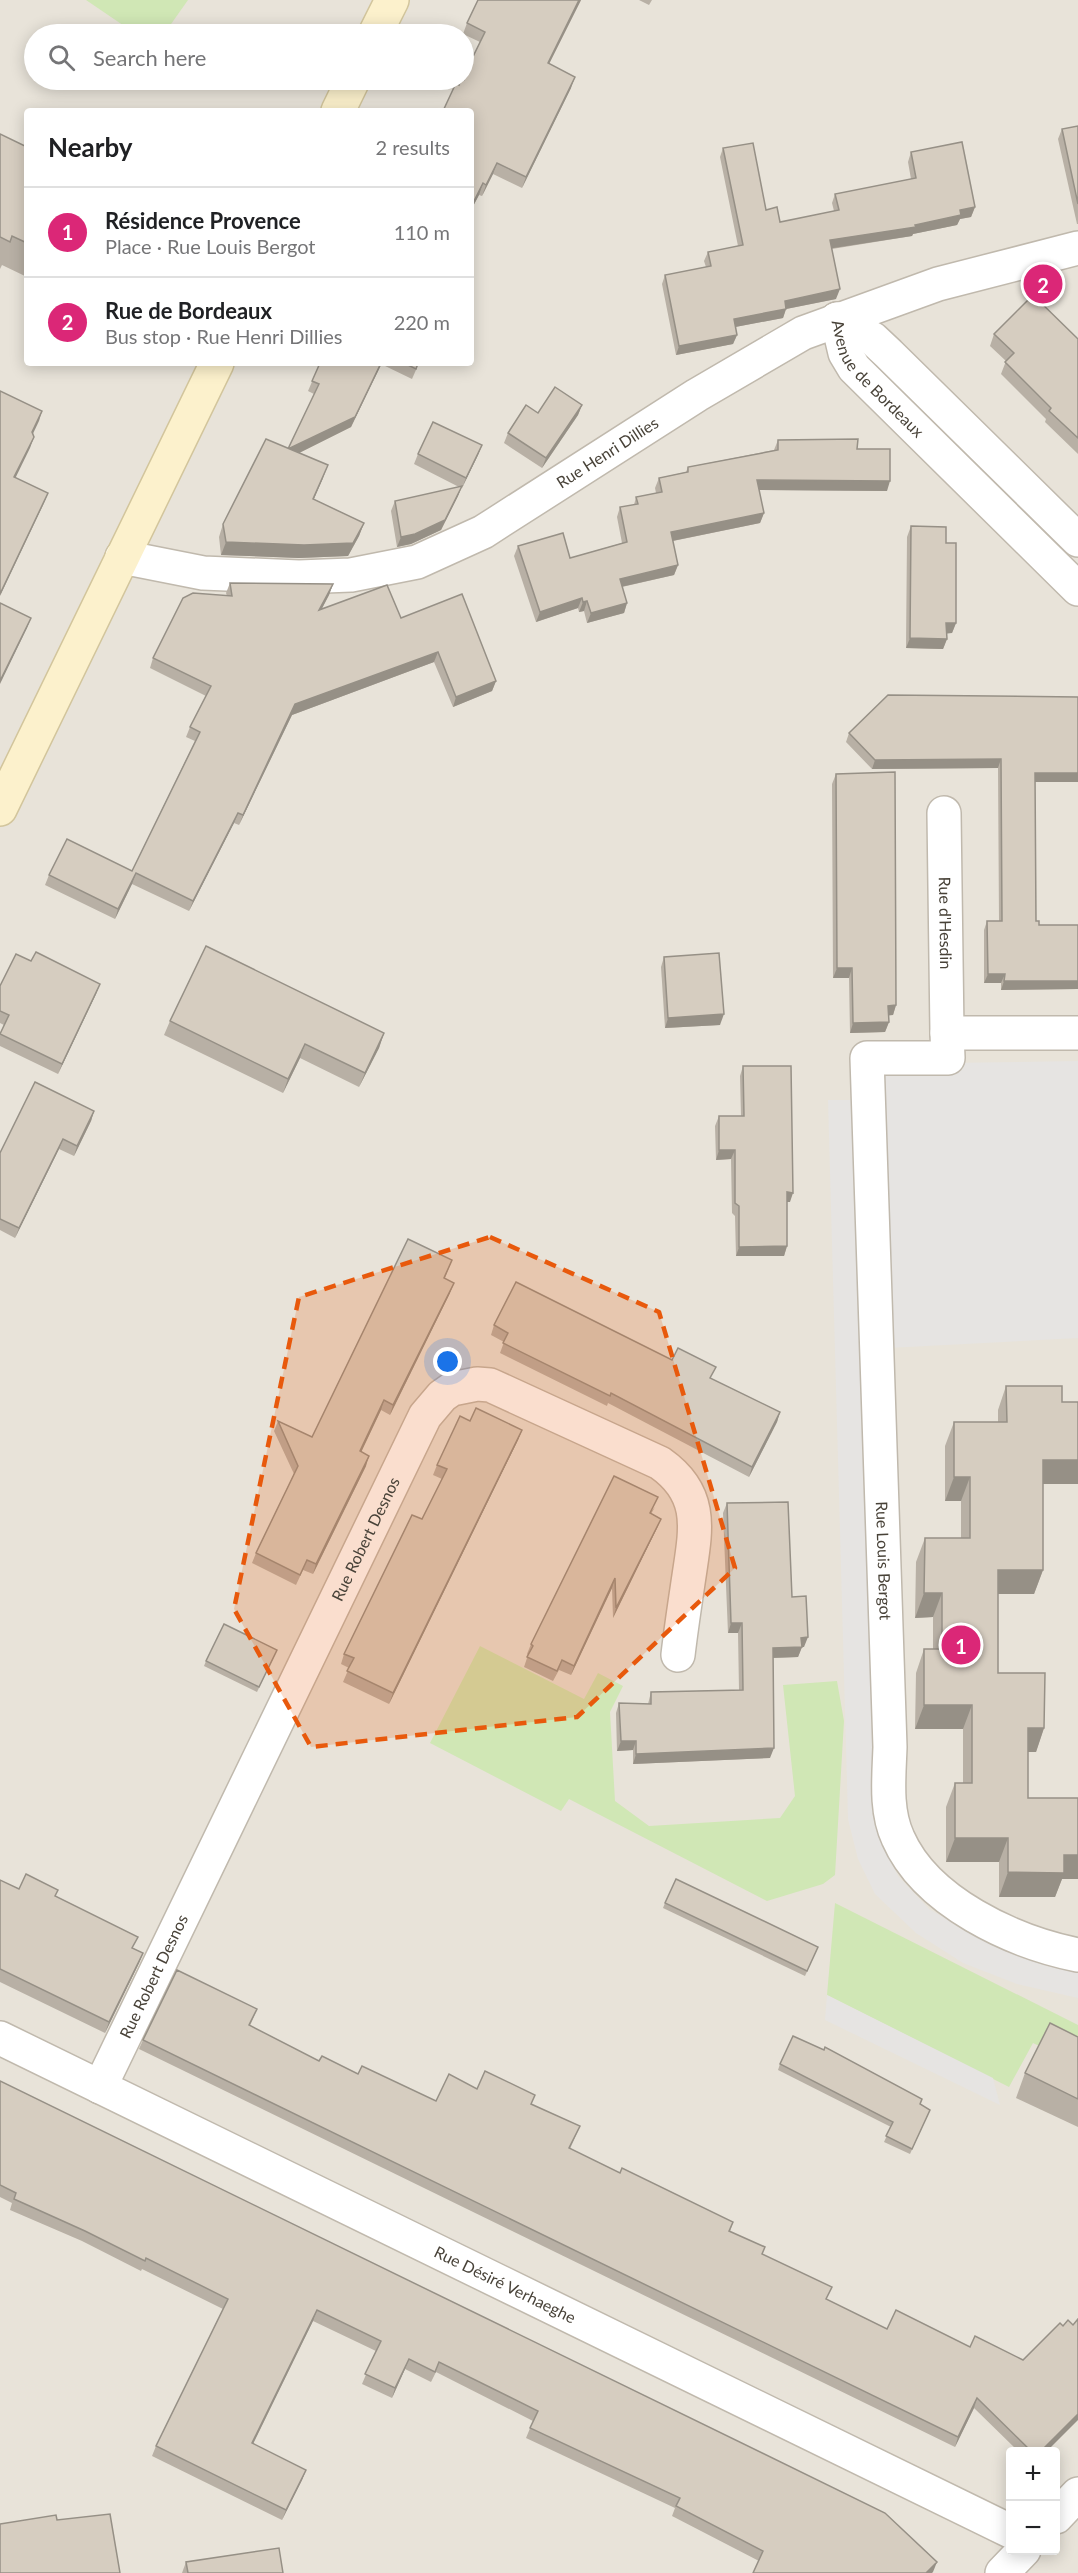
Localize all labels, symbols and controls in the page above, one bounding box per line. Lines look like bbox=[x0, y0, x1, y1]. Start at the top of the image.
search box bbox=[24, 24, 474, 90]
icon: search bbox=[45, 41, 78, 74]
text: Search here bbox=[93, 44, 206, 71]
text: Nearby bbox=[48, 131, 133, 163]
text: 2 results bbox=[375, 135, 450, 159]
text: Résidence Provence bbox=[105, 207, 301, 234]
text: 1 bbox=[62, 220, 73, 244]
text: 110 m bbox=[394, 220, 450, 244]
text: Place · Rue Louis Bergot bbox=[105, 234, 316, 258]
pin: 2 bbox=[1024, 262, 1062, 306]
text: Rue de Bordeaux bbox=[105, 297, 272, 324]
text: 2 bbox=[62, 310, 73, 334]
text: 220 m bbox=[394, 310, 450, 334]
street label: Avenue de Bordeaux bbox=[828, 318, 928, 441]
text: Bus stop · Rue Henri Dillies bbox=[105, 324, 343, 348]
street label: Rue Henri Dillies bbox=[553, 412, 661, 492]
street label: Rue d'Hesdin bbox=[936, 877, 956, 969]
your location bbox=[433, 1347, 462, 1376]
street label: Rue Robert Desnos bbox=[327, 1474, 403, 1604]
street label: Rue Louis Bergot bbox=[873, 1501, 896, 1621]
pin: 1 bbox=[942, 1622, 980, 1668]
street label: Rue Robert Desnos bbox=[115, 1911, 191, 2041]
street label: Rue Désiré Verhaeghe bbox=[431, 2242, 579, 2327]
map controls bbox=[1006, 2447, 1060, 2555]
button: + bbox=[1006, 2447, 1060, 2501]
button: − bbox=[1006, 2501, 1060, 2555]

